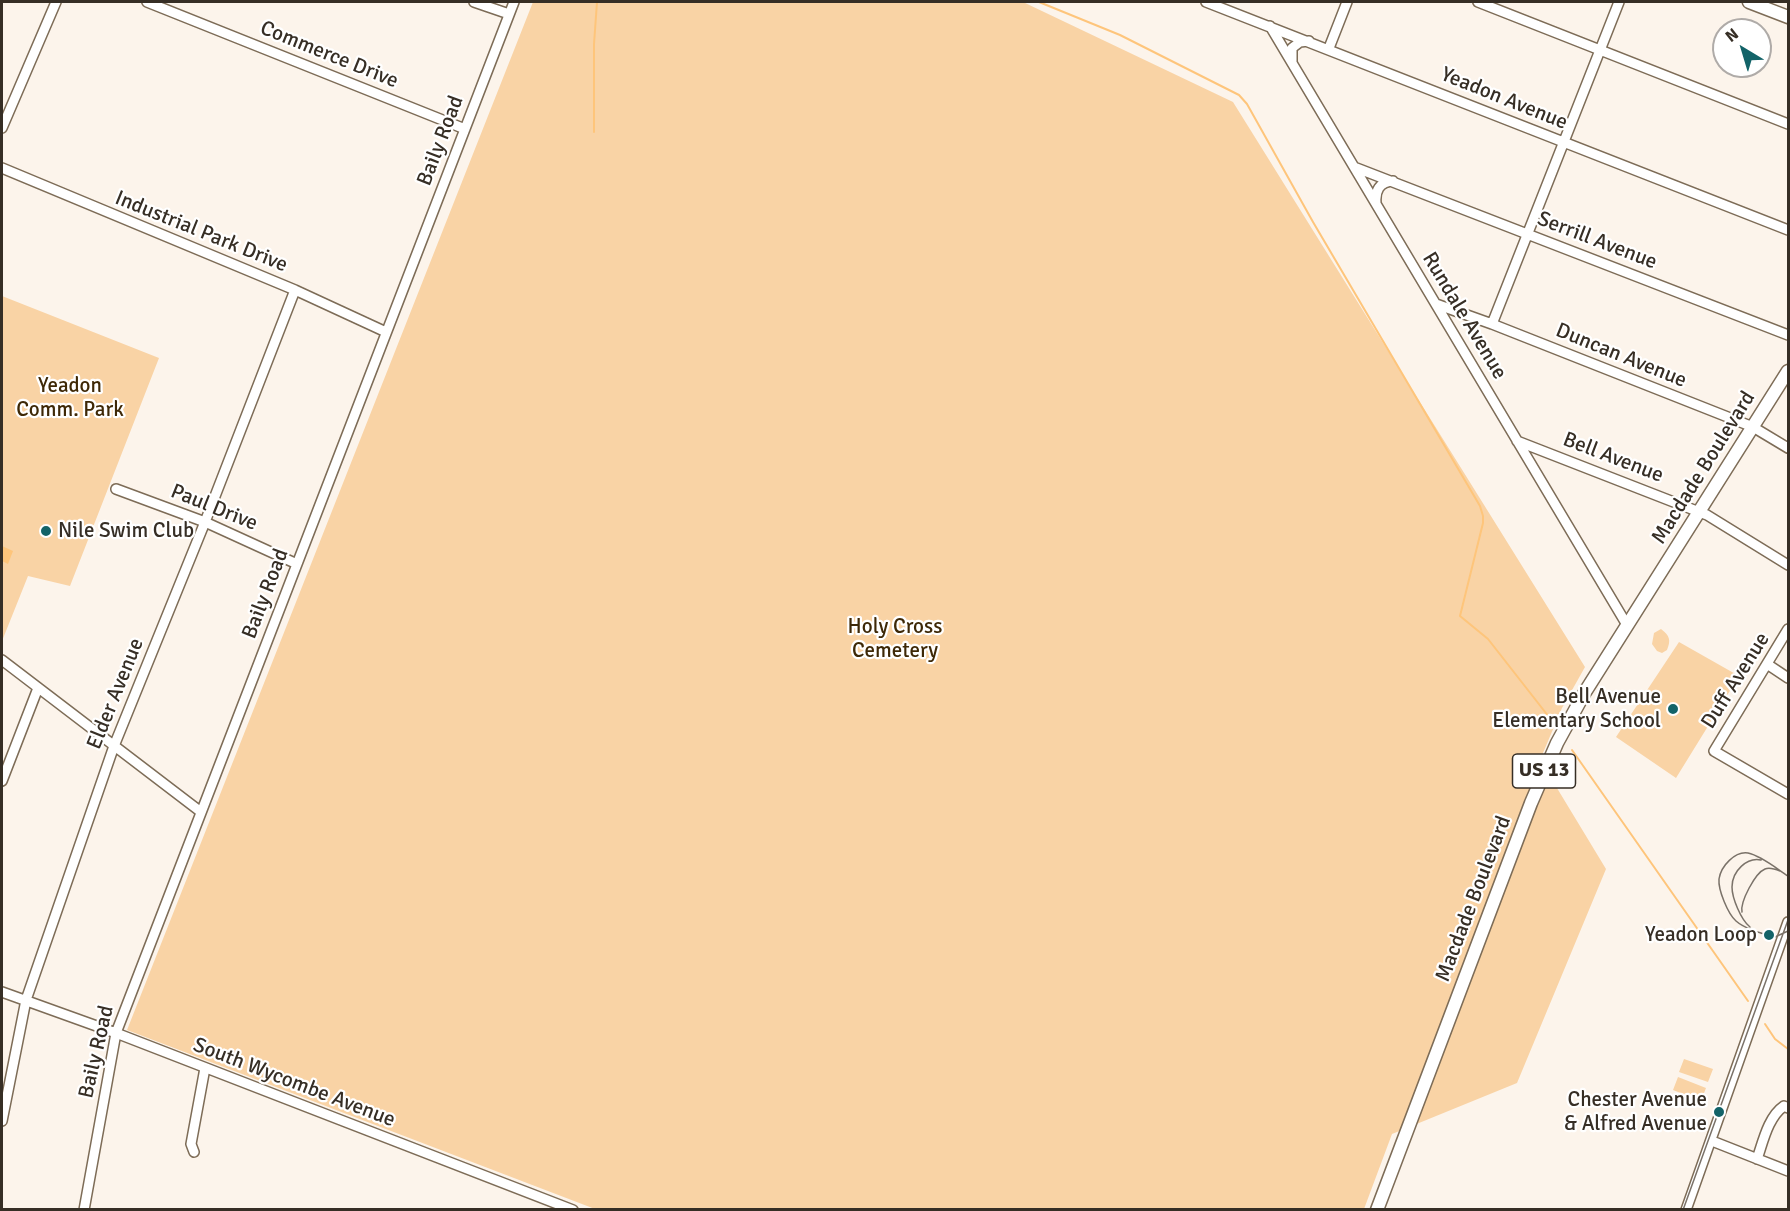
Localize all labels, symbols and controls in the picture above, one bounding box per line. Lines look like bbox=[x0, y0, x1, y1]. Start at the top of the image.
street label: Commerce Drive bbox=[256, 16, 402, 94]
north arrow bbox=[1712, 18, 1772, 78]
text: N bbox=[1722, 24, 1743, 47]
street label: Yeadon Avenue bbox=[1437, 62, 1571, 136]
street label: Baily Road bbox=[412, 92, 470, 190]
street label: Industrial Park Drive bbox=[111, 186, 291, 278]
street label: Serrill Avenue bbox=[1534, 207, 1660, 275]
street label: Rundale Avenue bbox=[1416, 248, 1512, 384]
street label: Duncan Avenue bbox=[1552, 318, 1690, 394]
park label: Yeadon Comm. Park bbox=[16, 373, 124, 423]
street label: Macdade Boulevard bbox=[1647, 387, 1761, 549]
street label: Bell Avenue bbox=[1559, 427, 1667, 489]
street label: Paul Drive bbox=[167, 479, 261, 537]
place label: Nile Swim Club bbox=[58, 518, 194, 544]
marker: Nile Swim Club bbox=[39, 524, 53, 538]
street label: Baily Road bbox=[237, 545, 295, 643]
park label: Holy Cross Cemetery bbox=[848, 614, 942, 664]
street label: Duff Avenue bbox=[1696, 628, 1776, 734]
street label: Elder Avenue bbox=[82, 635, 150, 753]
place label: Bell Avenue Elementary School bbox=[1492, 684, 1661, 734]
marker: Bell Avenue Elementary School bbox=[1666, 702, 1680, 716]
road number: US 13 bbox=[1512, 754, 1576, 788]
street label: Macdade Boulevard bbox=[1431, 813, 1517, 985]
place label: Yeadon Loop bbox=[1645, 922, 1757, 948]
marker: Yeadon Loop bbox=[1762, 928, 1776, 942]
street label: Baily Road bbox=[74, 1003, 120, 1101]
street label: South Wycombe Avenue bbox=[190, 1033, 398, 1133]
place label: Chester Avenue & Alfred Avenue bbox=[1564, 1087, 1707, 1137]
marker: Chester Avenue & Alfred Avenue bbox=[1712, 1105, 1726, 1119]

